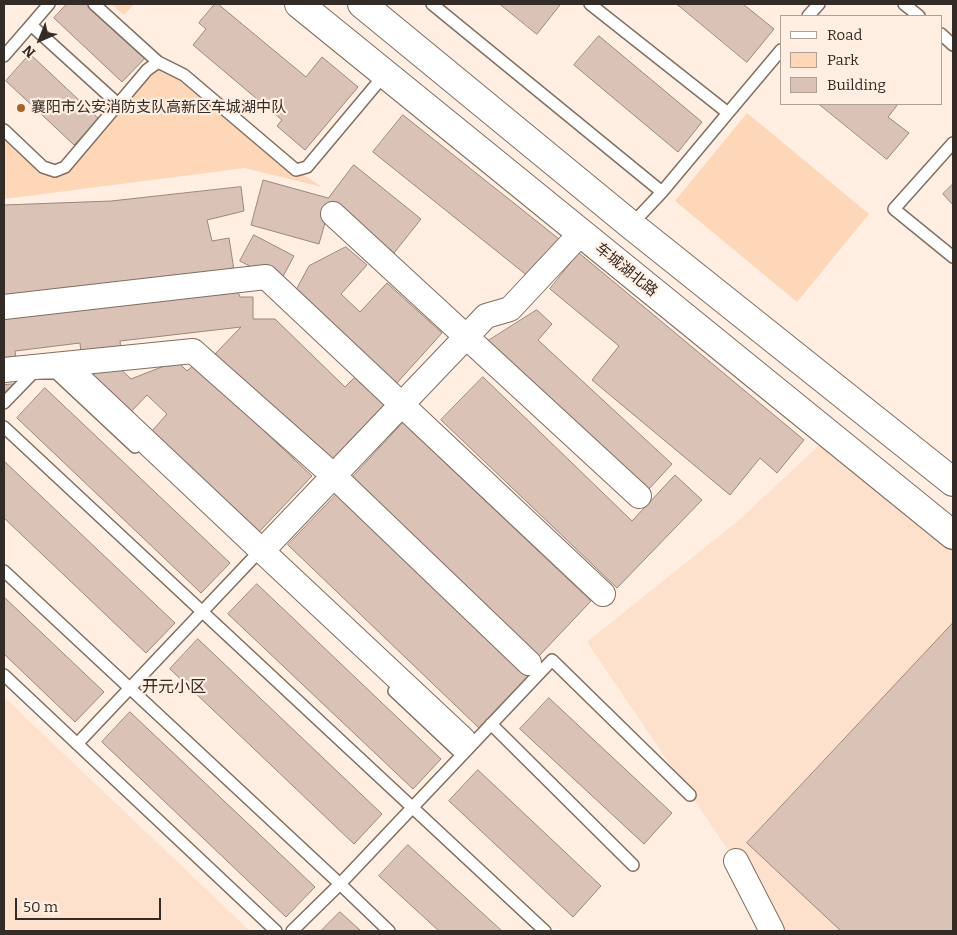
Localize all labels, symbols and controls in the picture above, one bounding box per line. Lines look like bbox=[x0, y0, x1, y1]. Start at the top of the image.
north arrow bbox=[15, 15, 65, 65]
legend bbox=[780, 15, 942, 105]
text: Road bbox=[827, 26, 862, 44]
text: N bbox=[19, 41, 39, 61]
text: Park bbox=[827, 51, 859, 69]
text: Building bbox=[827, 76, 886, 94]
place label: 襄阳市公安消防支队高新区车城湖中队 bbox=[31, 99, 286, 117]
marker: 襄阳市公安消防支队高新区车城湖中队 bbox=[15, 102, 27, 114]
street label: 车城湖北路 bbox=[591, 239, 661, 301]
district label: 开元小区 bbox=[142, 678, 206, 698]
scale bar bbox=[18, 888, 164, 920]
text: 50 m bbox=[23, 898, 58, 916]

